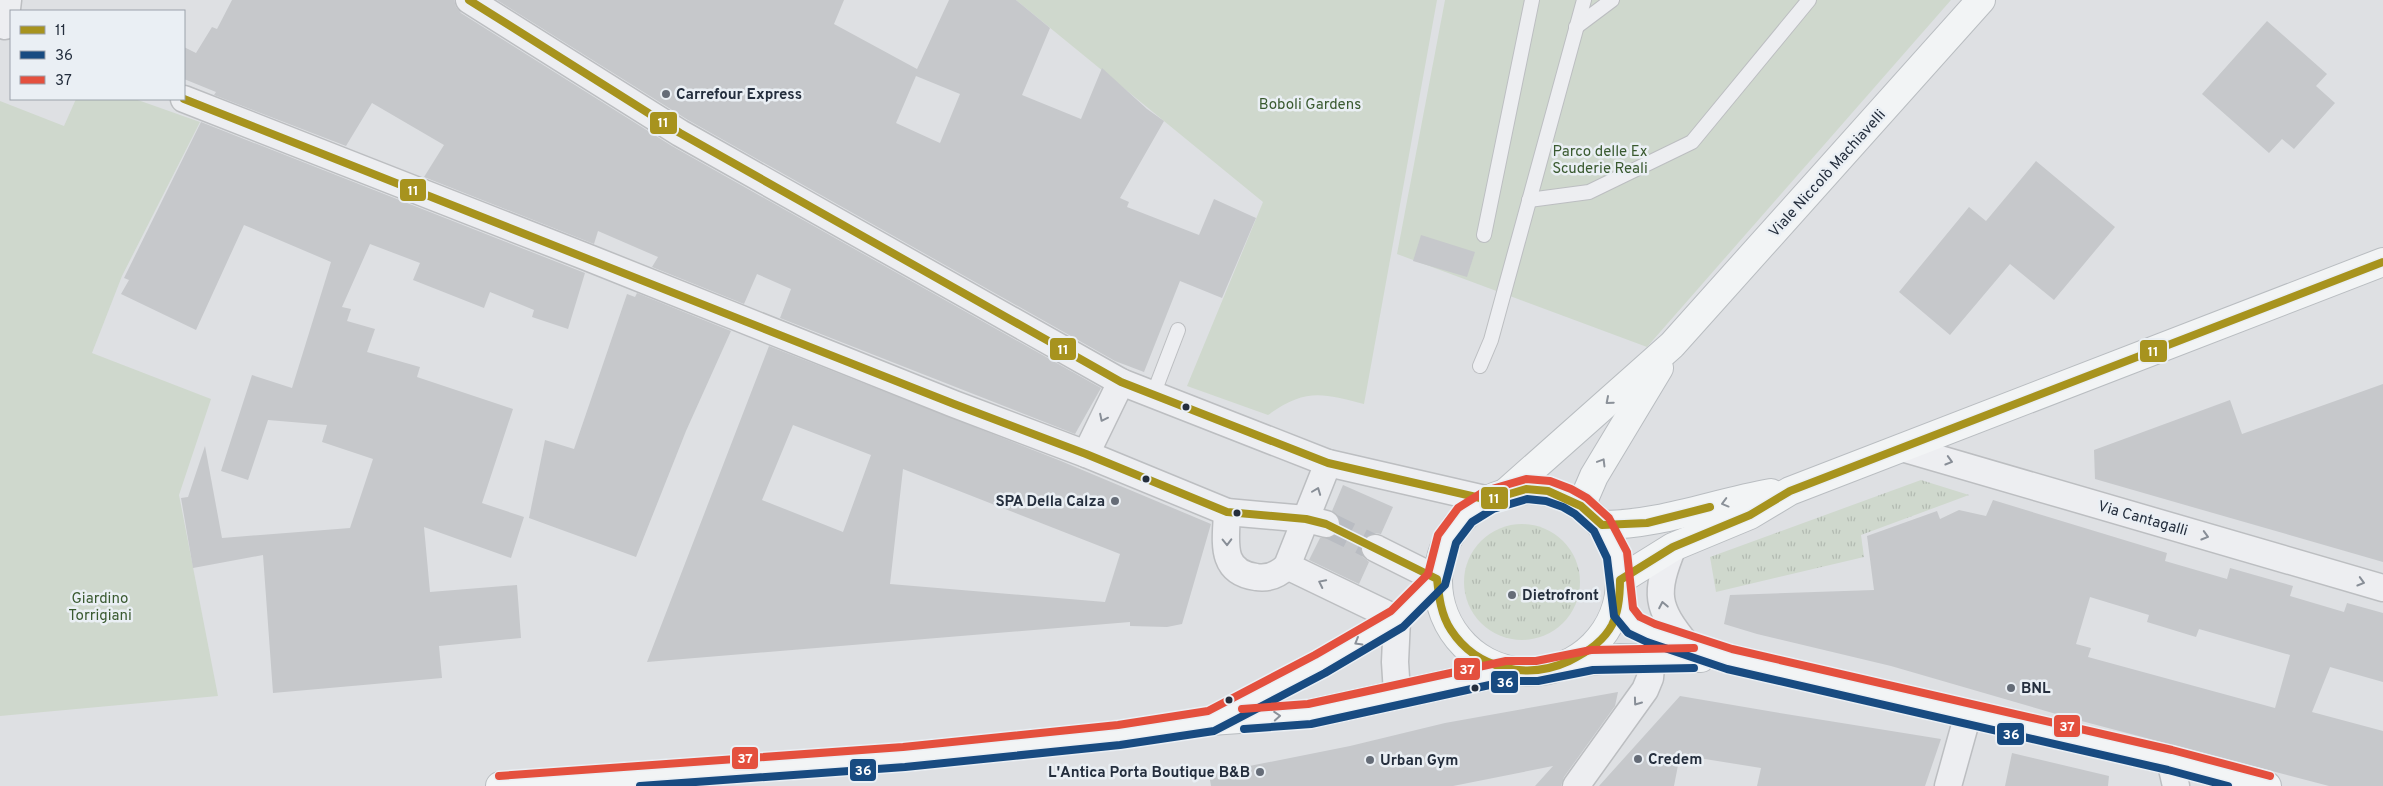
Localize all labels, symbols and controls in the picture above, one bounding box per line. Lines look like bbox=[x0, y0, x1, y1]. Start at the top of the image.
legend bbox=[10, 10, 185, 100]
text: 11 bbox=[55, 22, 66, 41]
text: 36 bbox=[55, 47, 73, 66]
text: 37 bbox=[55, 72, 72, 91]
place label: Carrefour Express bbox=[676, 86, 802, 105]
marker: Carrefour Express bbox=[660, 88, 672, 100]
park label: Boboli Gardens bbox=[1259, 96, 1361, 115]
street label: Viale Niccolò Machiavelli bbox=[1766, 106, 1891, 242]
line badge: 11 bbox=[649, 111, 678, 135]
text: 11 bbox=[657, 115, 669, 132]
park label: Parco delle Ex Scuderie Reali bbox=[1552, 143, 1648, 179]
line badge: 11 bbox=[399, 178, 427, 202]
text: 11 bbox=[407, 183, 419, 200]
line badge: 11 bbox=[1049, 337, 1077, 361]
line badge: 11 bbox=[2139, 339, 2168, 363]
text: 11 bbox=[1057, 342, 1069, 359]
text: 11 bbox=[2147, 344, 2159, 361]
one-way arrow bbox=[1606, 395, 1615, 403]
unlabelled marker bbox=[1181, 402, 1191, 412]
one-way arrow bbox=[1099, 413, 1110, 422]
one-way arrow bbox=[1944, 455, 1953, 466]
one-way arrow bbox=[1596, 458, 1606, 467]
unlabelled marker bbox=[1141, 474, 1151, 484]
line badge: 11 bbox=[1480, 486, 1509, 510]
one-way arrow bbox=[1311, 487, 1321, 495]
text: 11 bbox=[1488, 491, 1500, 508]
place label: SPA Della Calza bbox=[995, 493, 1105, 512]
marker: SPA Della Calza bbox=[1109, 495, 1121, 507]
one-way arrow bbox=[1721, 498, 1729, 508]
street label: Via Cantagalli bbox=[2095, 498, 2190, 541]
unlabelled marker bbox=[1232, 508, 1242, 518]
one-way arrow bbox=[2201, 531, 2209, 541]
one-way arrow bbox=[1221, 539, 1232, 547]
one-way arrow bbox=[2357, 576, 2365, 586]
one-way arrow bbox=[1318, 578, 1327, 589]
place label: Dietrofront bbox=[1522, 587, 1599, 606]
marker: Dietrofront bbox=[1506, 589, 1518, 601]
park label: Giardino Torrigiani bbox=[68, 590, 132, 626]
one-way arrow bbox=[1658, 600, 1668, 609]
one-way arrow bbox=[1355, 635, 1364, 645]
line badge: 37 bbox=[1453, 657, 1481, 681]
text: 37 bbox=[1459, 662, 1475, 679]
line badge: 36 bbox=[1490, 670, 1519, 694]
text: 36 bbox=[1497, 675, 1514, 692]
place label: BNL bbox=[2021, 680, 2051, 699]
marker: BNL bbox=[2005, 682, 2017, 694]
unlabelled marker bbox=[1470, 683, 1480, 693]
unlabelled marker bbox=[1224, 695, 1234, 705]
one-way arrow bbox=[1634, 696, 1643, 706]
one-way arrow bbox=[1273, 711, 1281, 722]
line badge: 37 bbox=[2053, 714, 2081, 738]
text: 37 bbox=[2059, 719, 2075, 736]
line badge: 36 bbox=[1996, 722, 2025, 746]
text: 36 bbox=[2003, 727, 2020, 744]
line badge: 37 bbox=[731, 746, 759, 770]
text: 37 bbox=[737, 751, 753, 768]
place label: Credem bbox=[1648, 751, 1702, 770]
place label: Urban Gym bbox=[1380, 752, 1458, 771]
marker: Credem bbox=[1632, 753, 1644, 765]
marker: Urban Gym bbox=[1364, 754, 1376, 766]
line badge: 36 bbox=[849, 758, 877, 782]
text: 36 bbox=[855, 763, 872, 780]
place label: L'Antica Porta Boutique B&B bbox=[1048, 764, 1250, 783]
marker: L'Antica Porta Boutique B&B bbox=[1254, 766, 1266, 778]

